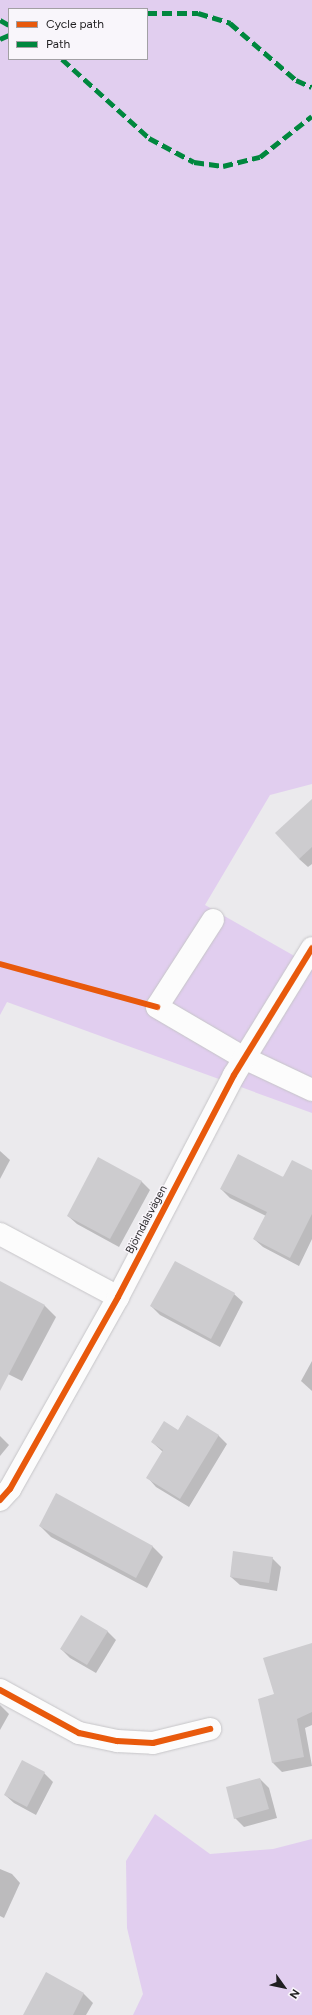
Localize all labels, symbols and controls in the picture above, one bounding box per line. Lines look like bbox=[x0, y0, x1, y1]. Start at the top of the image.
legend bbox=[8, 8, 148, 60]
text: Cycle path bbox=[46, 17, 104, 31]
text: Path bbox=[46, 37, 70, 51]
street label: Björndalsvägen bbox=[123, 1184, 171, 1256]
north arrow bbox=[264, 1967, 304, 2007]
text: N bbox=[287, 1987, 302, 2001]

